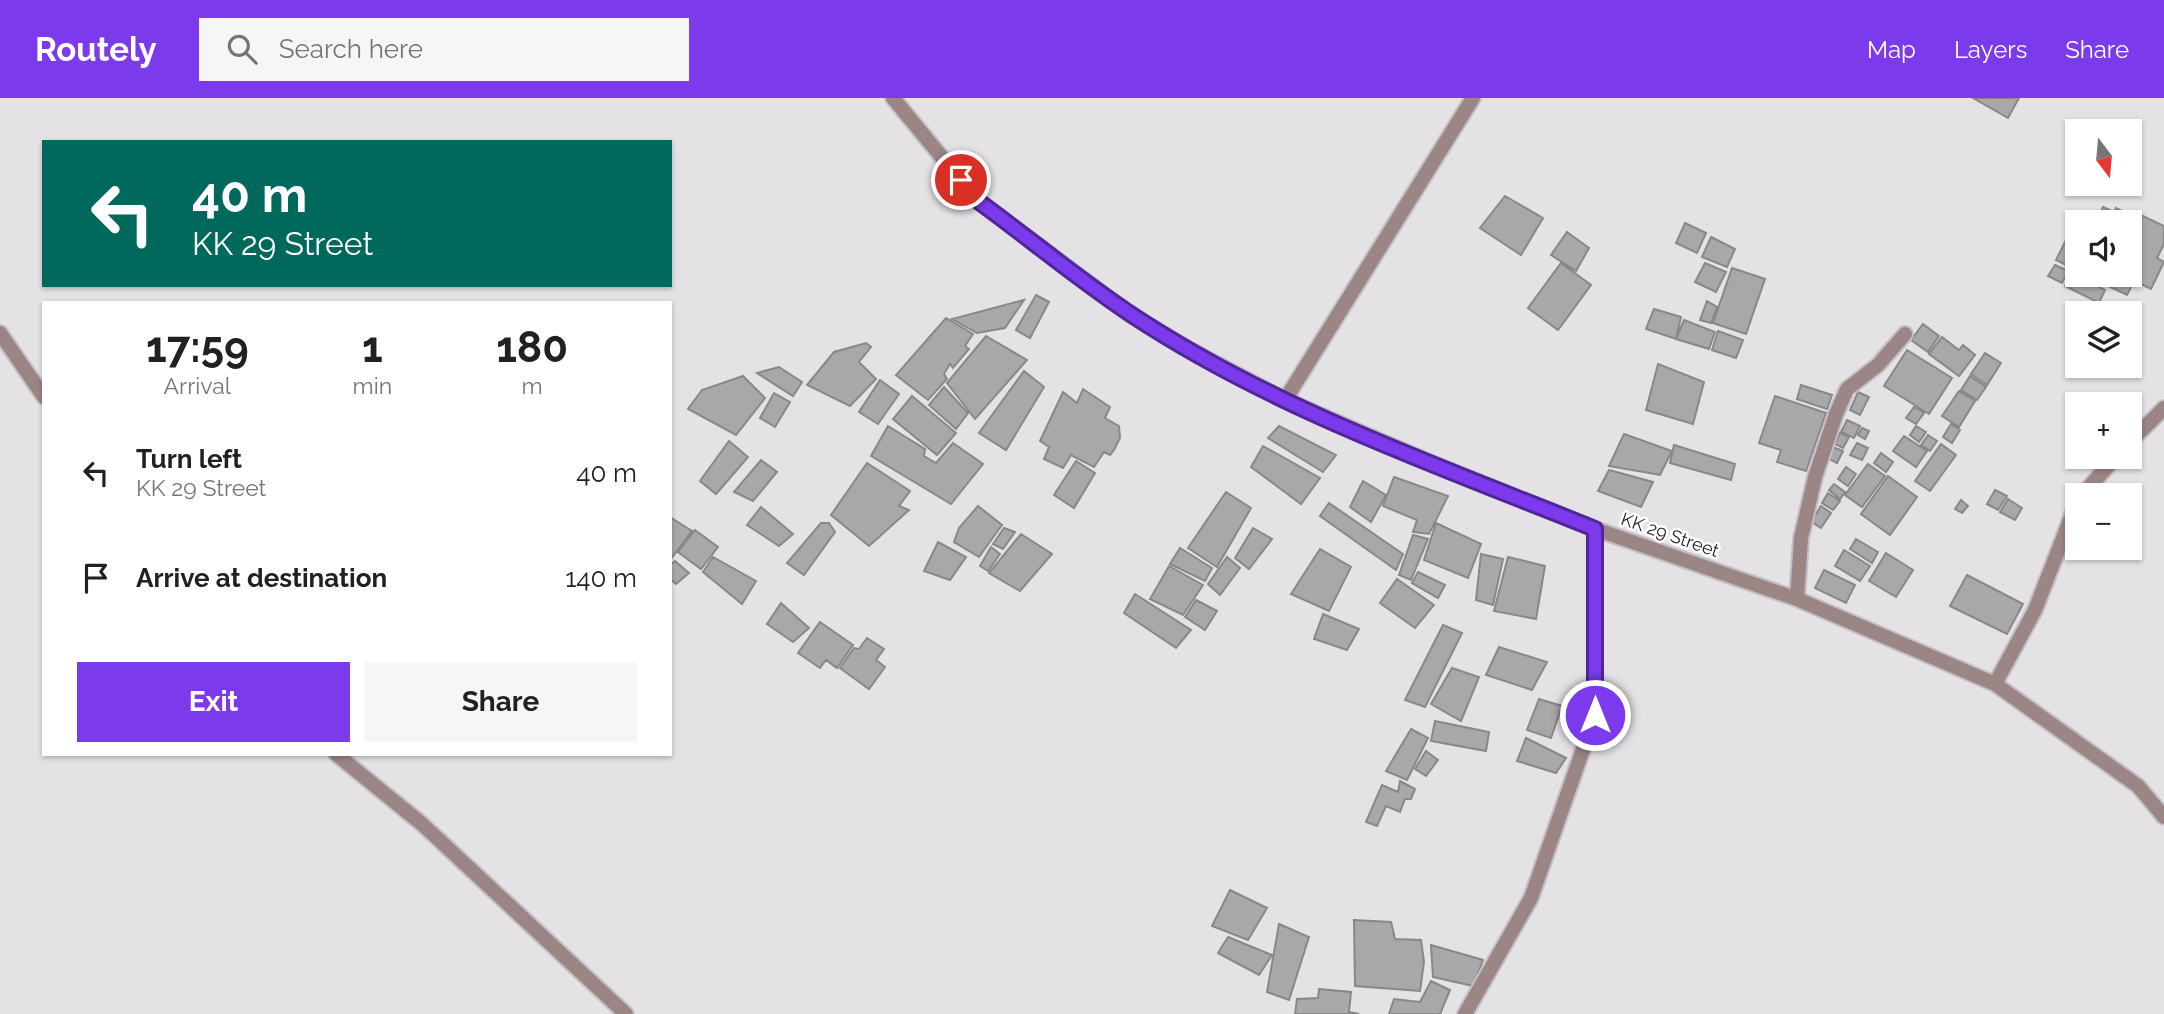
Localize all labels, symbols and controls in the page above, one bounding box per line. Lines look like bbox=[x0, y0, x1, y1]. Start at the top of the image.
search box bbox=[199, 18, 689, 81]
text: Routely bbox=[35, 30, 157, 69]
icon: search bbox=[223, 30, 261, 68]
text: Search here bbox=[279, 34, 423, 64]
text: Map bbox=[1867, 35, 1916, 64]
text: Layers bbox=[1954, 35, 2027, 64]
text: Share bbox=[2065, 35, 2129, 64]
north arrow bbox=[2065, 119, 2142, 196]
map controls bbox=[2065, 119, 2142, 560]
pin bbox=[931, 150, 991, 210]
icon: arrive bbox=[942, 161, 980, 199]
text: 40 m bbox=[192, 166, 307, 223]
icon: left bbox=[77, 168, 168, 259]
button: sound bbox=[2065, 210, 2142, 287]
text: KK 29 Street bbox=[192, 225, 373, 262]
button: layers bbox=[2065, 301, 2142, 378]
text: 17:59 bbox=[146, 323, 249, 372]
text: 1 bbox=[362, 323, 383, 372]
text: 180 bbox=[496, 323, 568, 372]
text: Arrival bbox=[164, 372, 231, 399]
text: min bbox=[353, 372, 392, 399]
text: m bbox=[522, 372, 543, 399]
button: + bbox=[2065, 392, 2142, 469]
text: Turn left bbox=[136, 444, 242, 474]
icon: left bbox=[77, 454, 115, 492]
text: 40 m bbox=[576, 458, 637, 488]
text: KK 29 Street bbox=[136, 474, 266, 501]
button: − bbox=[2065, 483, 2142, 560]
street label: KK 29 Street bbox=[1619, 508, 1722, 561]
icon: arrive bbox=[77, 559, 115, 597]
text: Arrive at destination bbox=[136, 563, 387, 593]
text: 140 m bbox=[565, 563, 637, 593]
button: Exit bbox=[77, 662, 350, 742]
button: Share bbox=[364, 662, 637, 742]
position arrow bbox=[1558, 678, 1632, 752]

